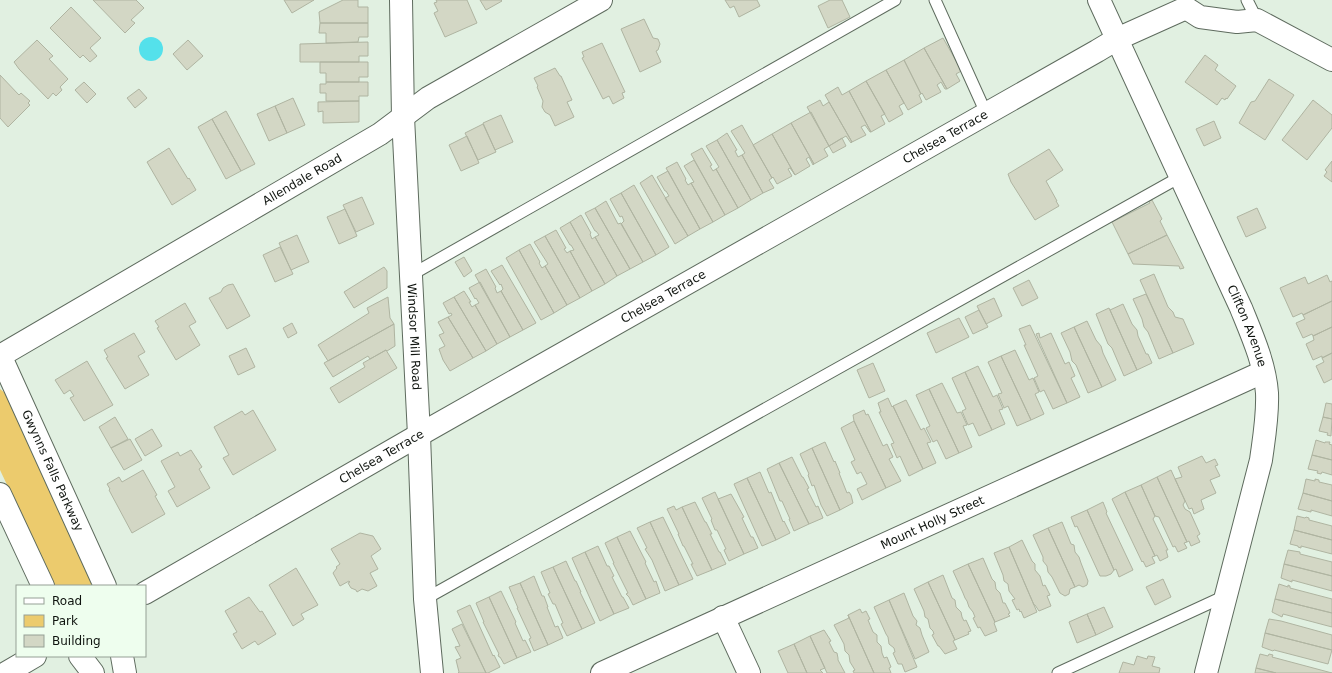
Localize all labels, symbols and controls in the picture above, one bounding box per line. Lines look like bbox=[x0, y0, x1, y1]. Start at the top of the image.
street label: Chelsea Terrace bbox=[900, 107, 990, 167]
street label: Allendale Road bbox=[260, 151, 344, 208]
street label: Chelsea Terrace bbox=[618, 267, 708, 326]
street label: Windsor Mill Road bbox=[404, 283, 424, 390]
street label: Clifton Avenue bbox=[1224, 283, 1269, 369]
street label: Gwynns Falls Parkway bbox=[19, 408, 86, 533]
street label: Chelsea Terrace bbox=[337, 427, 426, 486]
street label: Mount Holly Street bbox=[879, 493, 986, 552]
legend bbox=[16, 585, 146, 657]
text: Road bbox=[52, 594, 82, 608]
text: Park bbox=[52, 614, 78, 628]
text: Building bbox=[52, 634, 101, 648]

